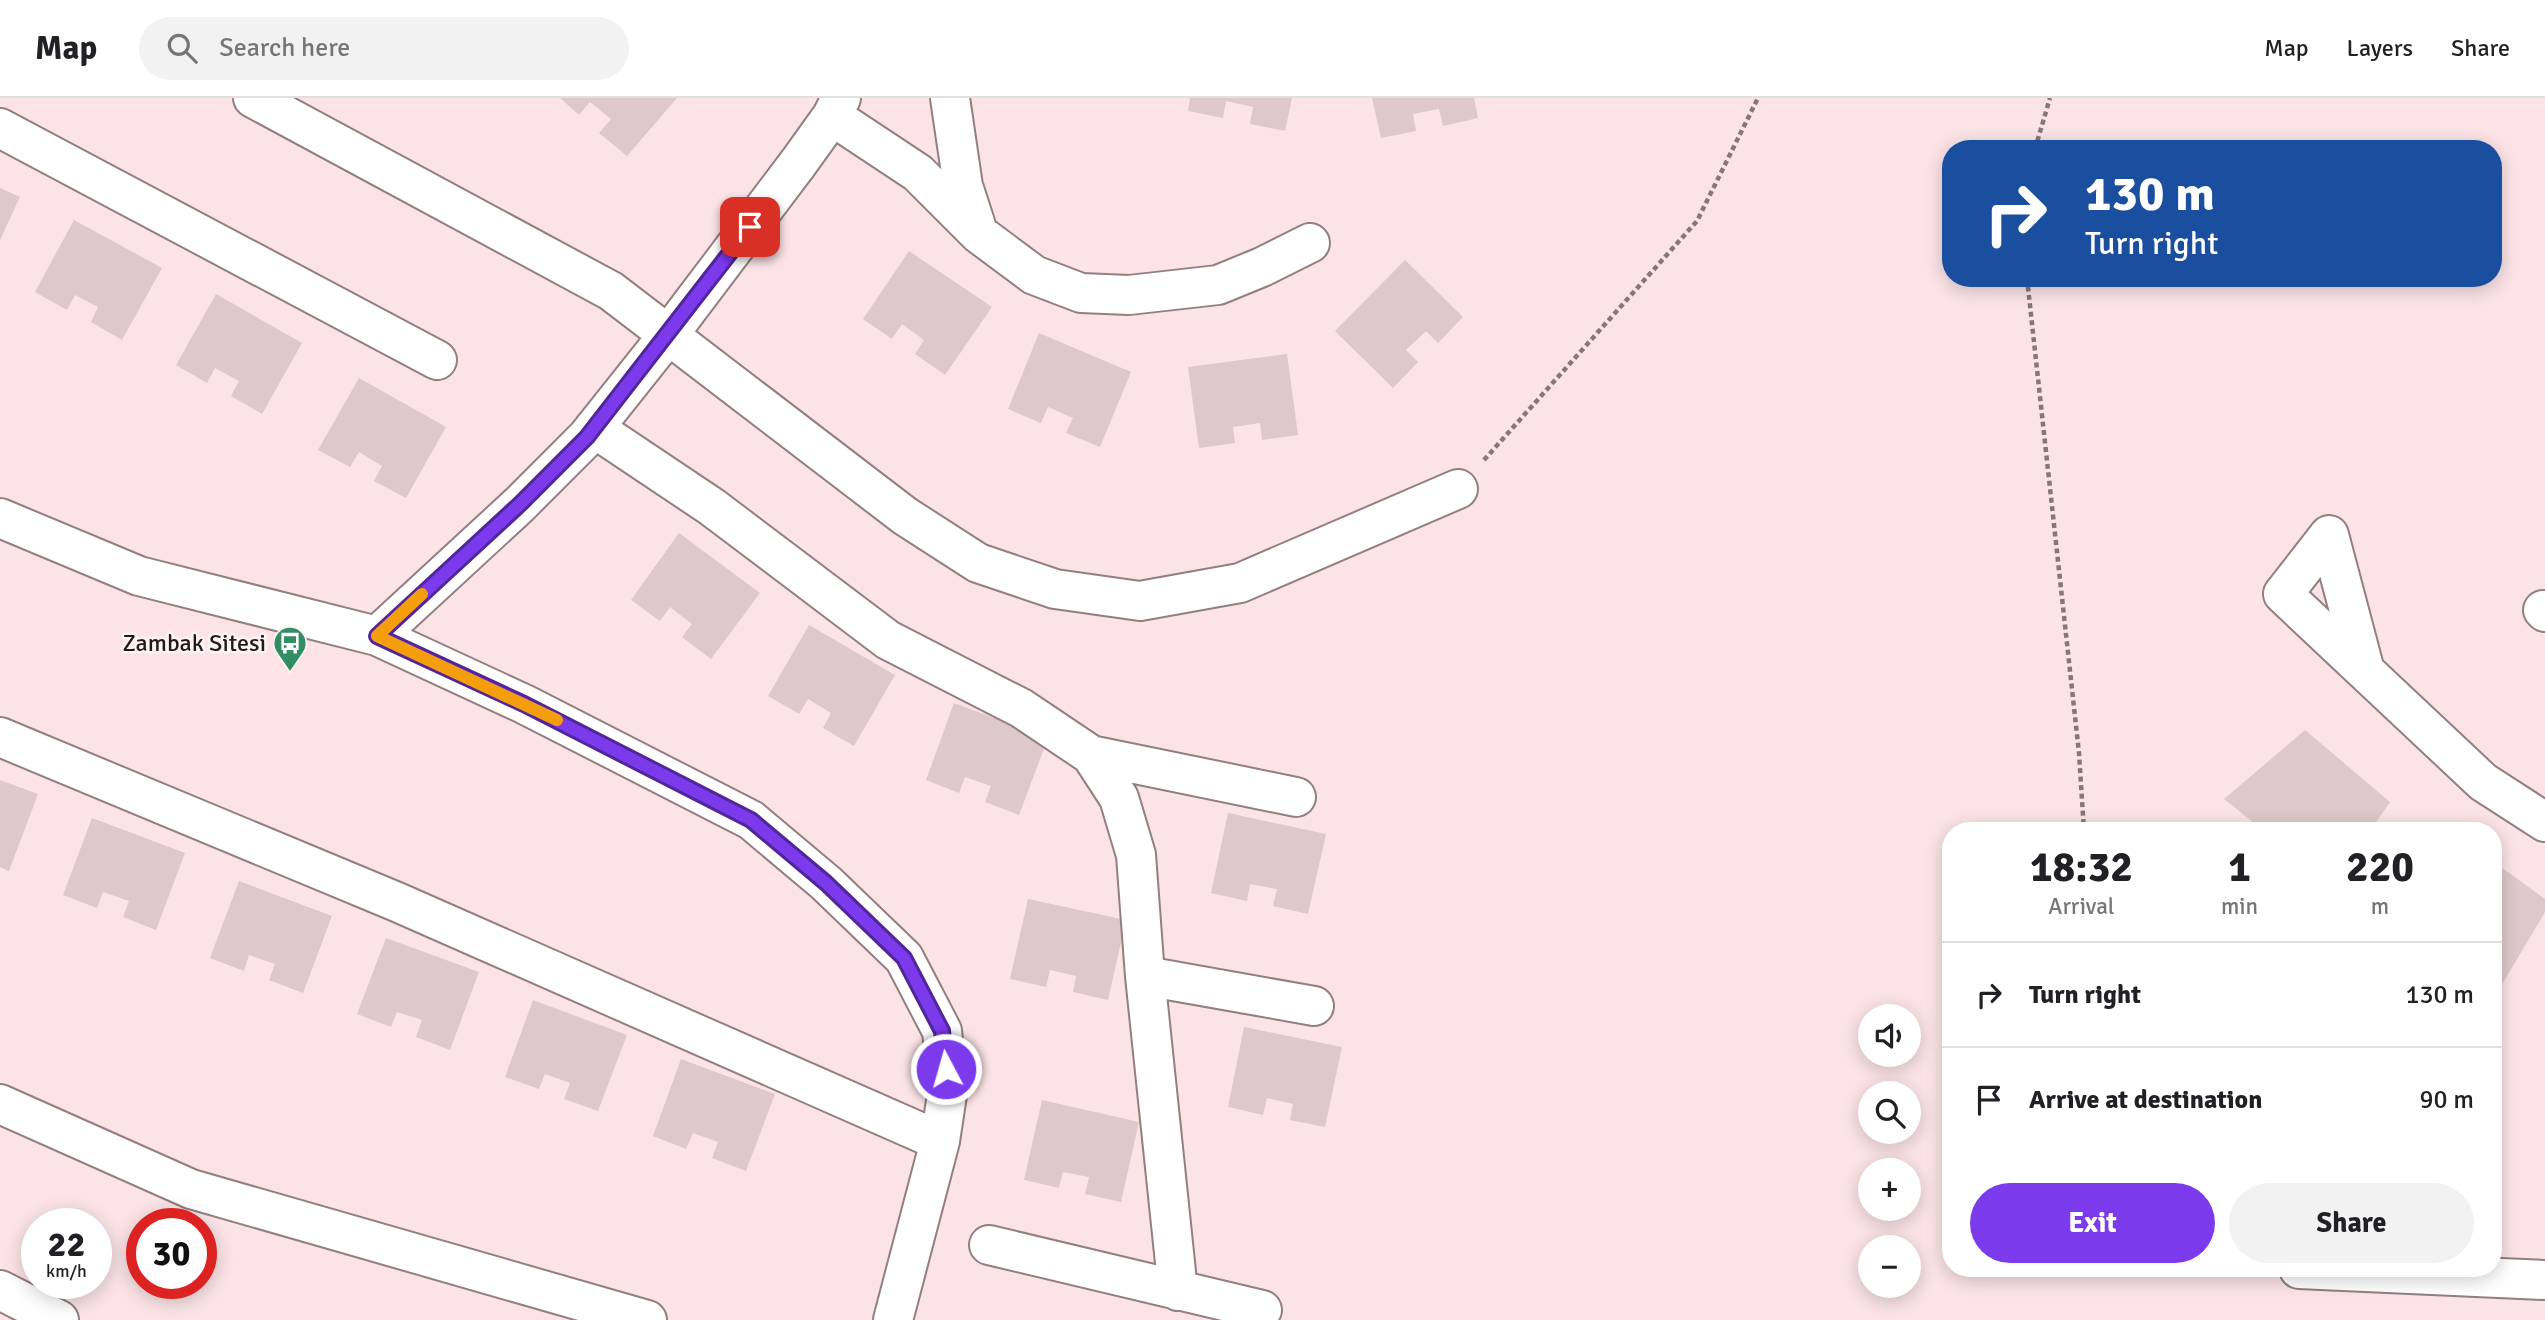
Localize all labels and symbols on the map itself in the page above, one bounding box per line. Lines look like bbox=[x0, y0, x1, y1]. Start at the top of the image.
pin bbox=[720, 197, 780, 257]
bus stop icon: Zambak Sitesi bbox=[271, 624, 309, 673]
place label: Zambak Sitesi bbox=[122, 628, 266, 658]
position arrow bbox=[909, 1032, 983, 1106]
speed limit sign: 30 bbox=[126, 1208, 217, 1299]

